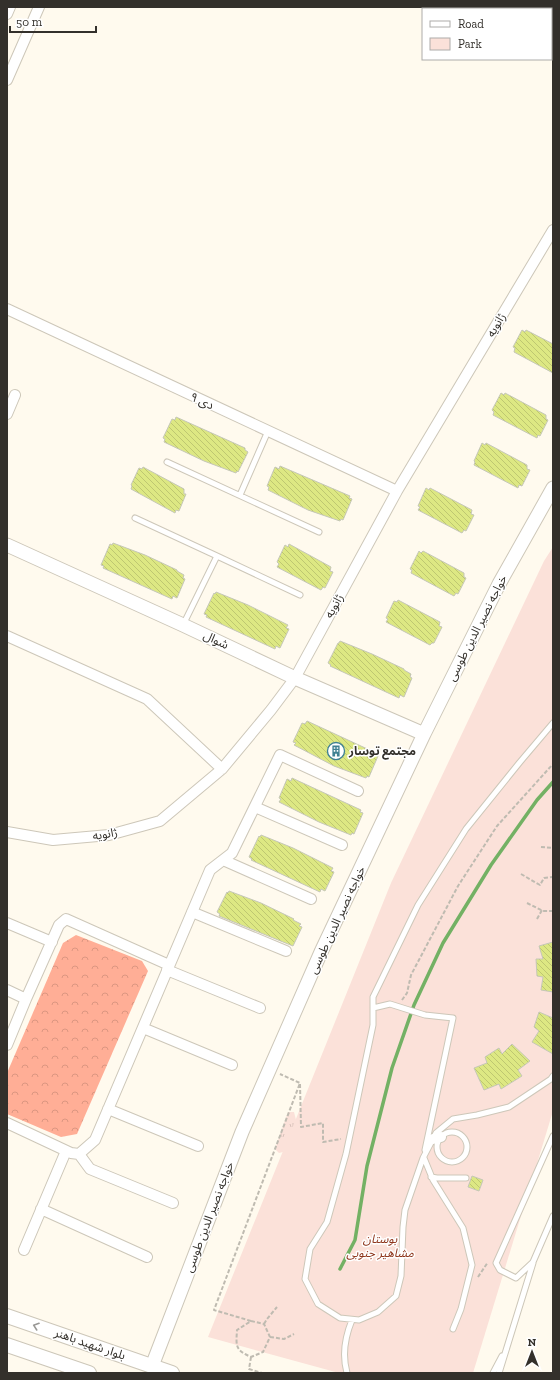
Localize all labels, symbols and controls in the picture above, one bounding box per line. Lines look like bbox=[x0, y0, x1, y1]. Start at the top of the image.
scale bar bbox=[10, 8, 96, 34]
legend bbox=[422, 8, 552, 60]
text: 50 m bbox=[16, 15, 43, 29]
text: Road bbox=[458, 17, 484, 31]
text: Park bbox=[458, 37, 483, 51]
street label: ژانویه bbox=[483, 311, 509, 339]
street label: ۹ دی bbox=[188, 389, 216, 413]
street label: خواجه نصیر الدین طوسی bbox=[444, 573, 510, 683]
street label: ژانویه bbox=[322, 592, 346, 620]
street label: شوال bbox=[201, 628, 231, 652]
building icon: مجتمع توسار bbox=[326, 741, 346, 761]
place label: مجتمع توسار bbox=[348, 744, 416, 760]
street label: ژانویه bbox=[91, 825, 119, 843]
street label: خواجه نصیر الدین طوسی bbox=[306, 864, 368, 976]
street label: خواجه نصیر الدین طوسی bbox=[181, 1160, 237, 1274]
park label: بوستان مشاهیر جنوبی bbox=[346, 1232, 415, 1260]
one-way arrow bbox=[32, 1322, 39, 1330]
street label: بلوار شهید باهنر bbox=[52, 1325, 127, 1363]
north arrow bbox=[512, 1332, 552, 1372]
text: N bbox=[528, 1336, 537, 1349]

